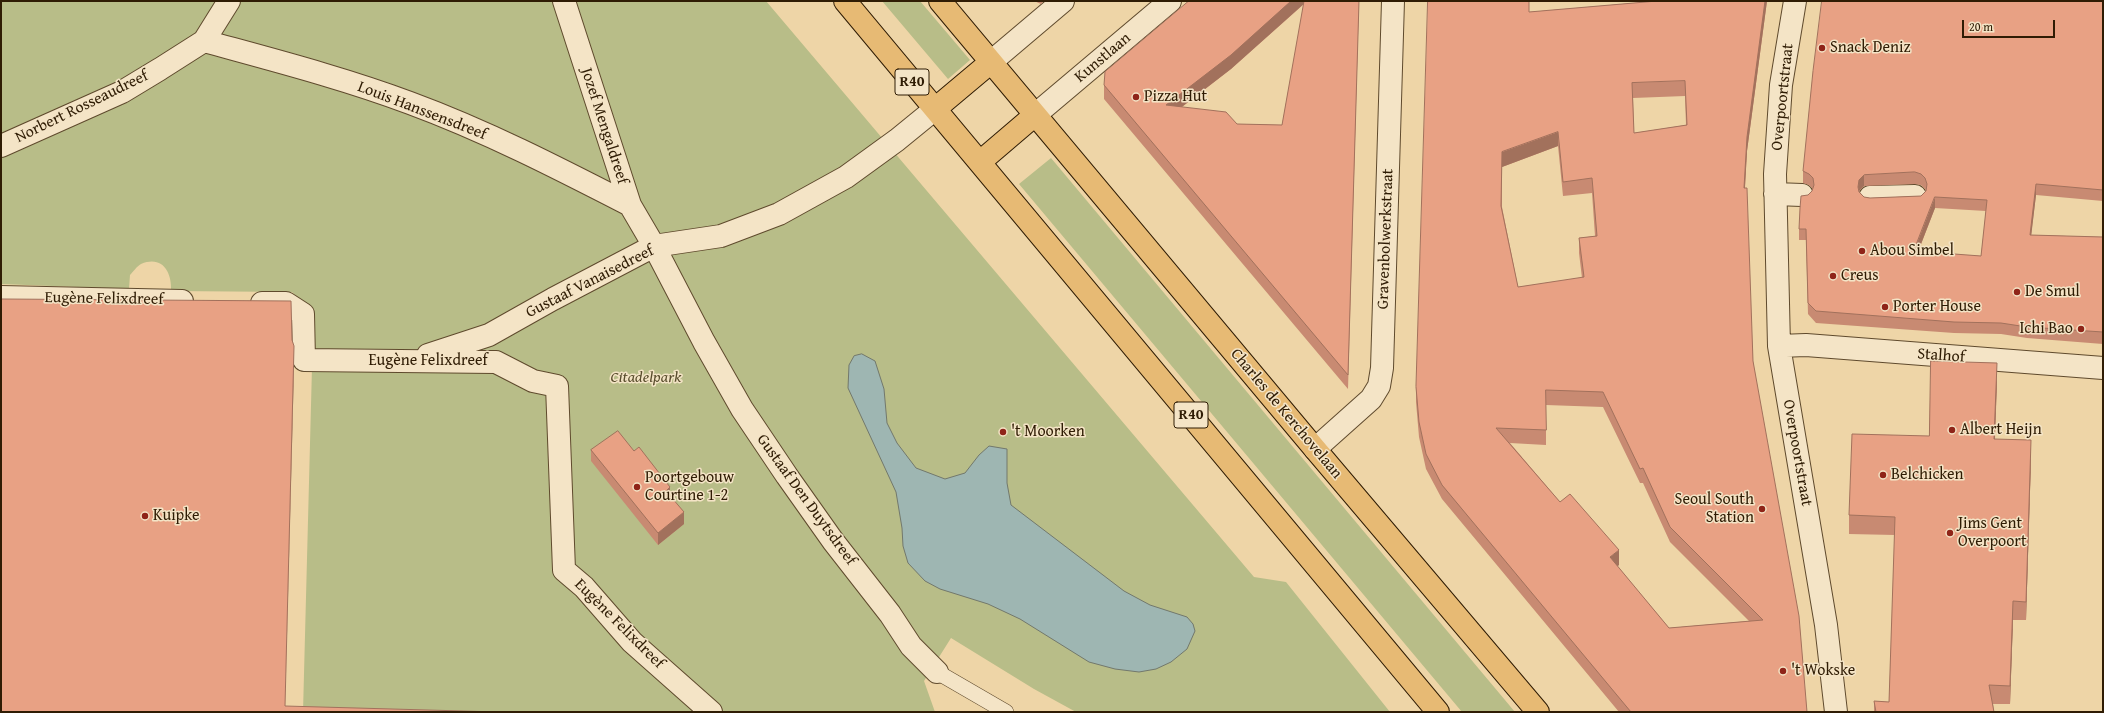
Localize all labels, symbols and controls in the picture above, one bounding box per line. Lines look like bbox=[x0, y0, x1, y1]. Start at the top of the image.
scale bar bbox=[1964, 12, 2057, 38]
text: 20 m bbox=[1969, 18, 1993, 35]
street label: Kunstlaan bbox=[1071, 29, 1135, 87]
place label: Snack Deniz bbox=[1830, 38, 1911, 58]
street label: Overpoortstraat bbox=[1768, 42, 1798, 152]
marker: Snack Deniz bbox=[1817, 43, 1827, 53]
street label: Jozef Mengaldreef bbox=[576, 65, 632, 187]
street label: Norbert Rosseaudreef bbox=[12, 66, 152, 148]
road number: R40 bbox=[895, 69, 929, 95]
street label: Louis Hanssensdreef bbox=[355, 78, 489, 144]
place label: Pizza Hut bbox=[1144, 87, 1207, 107]
marker: Pizza Hut bbox=[1131, 92, 1141, 102]
street label: Gravenbolwerkstraat bbox=[1374, 168, 1398, 310]
street label: Gustaaf Vanaisedreef bbox=[523, 241, 657, 323]
place label: Abou Simbel bbox=[1870, 241, 1954, 261]
marker: Abou Simbel bbox=[1857, 246, 1867, 256]
place label: Creus bbox=[1841, 266, 1879, 286]
marker: Creus bbox=[1828, 271, 1838, 281]
place label: De Smul bbox=[2025, 282, 2080, 302]
marker: De Smul bbox=[2012, 287, 2022, 297]
street label: Eugène Felixdreef bbox=[44, 288, 164, 310]
place label: Porter House bbox=[1893, 297, 1981, 317]
marker: Porter House bbox=[1880, 302, 1890, 312]
place label: Ichi Bao bbox=[2019, 319, 2073, 339]
marker: Ichi Bao bbox=[2076, 324, 2086, 334]
street label: Charles de Kerchovelaan bbox=[1226, 345, 1346, 483]
street label: Stalhof bbox=[1916, 345, 1966, 367]
street label: Eugène Felixdreef bbox=[368, 351, 488, 371]
park label: Citadelpark bbox=[611, 368, 681, 388]
street label: Overpoortstraat bbox=[1778, 398, 1816, 508]
road number: R40 bbox=[1174, 402, 1208, 428]
place label: Albert Heijn bbox=[1960, 420, 2042, 440]
place label: 't Moorken bbox=[1011, 422, 1085, 442]
marker: Albert Heijn bbox=[1947, 425, 1957, 435]
marker: 't Moorken bbox=[998, 427, 1008, 437]
street label: Gustaaf Den Duytsdreef bbox=[752, 431, 860, 569]
place label: Belchicken bbox=[1891, 465, 1964, 485]
place label: Poortgebouw Courtine 1-2 bbox=[645, 468, 734, 506]
marker: Belchicken bbox=[1878, 470, 1888, 480]
marker: Poortgebouw Courtine 1-2 bbox=[632, 482, 642, 492]
place label: Seoul South Station bbox=[1675, 490, 1754, 528]
marker: Seoul South Station bbox=[1757, 504, 1767, 514]
place label: Kuipke bbox=[153, 506, 200, 526]
marker: Kuipke bbox=[140, 511, 150, 521]
place label: Jims Gent Overpoort bbox=[1958, 514, 2027, 552]
marker: Jims Gent Overpoort bbox=[1945, 528, 1955, 538]
street label: Eugène Felixdreef bbox=[570, 575, 668, 673]
place label: 't Wokske bbox=[1791, 661, 1855, 681]
marker: 't Wokske bbox=[1778, 666, 1788, 676]

